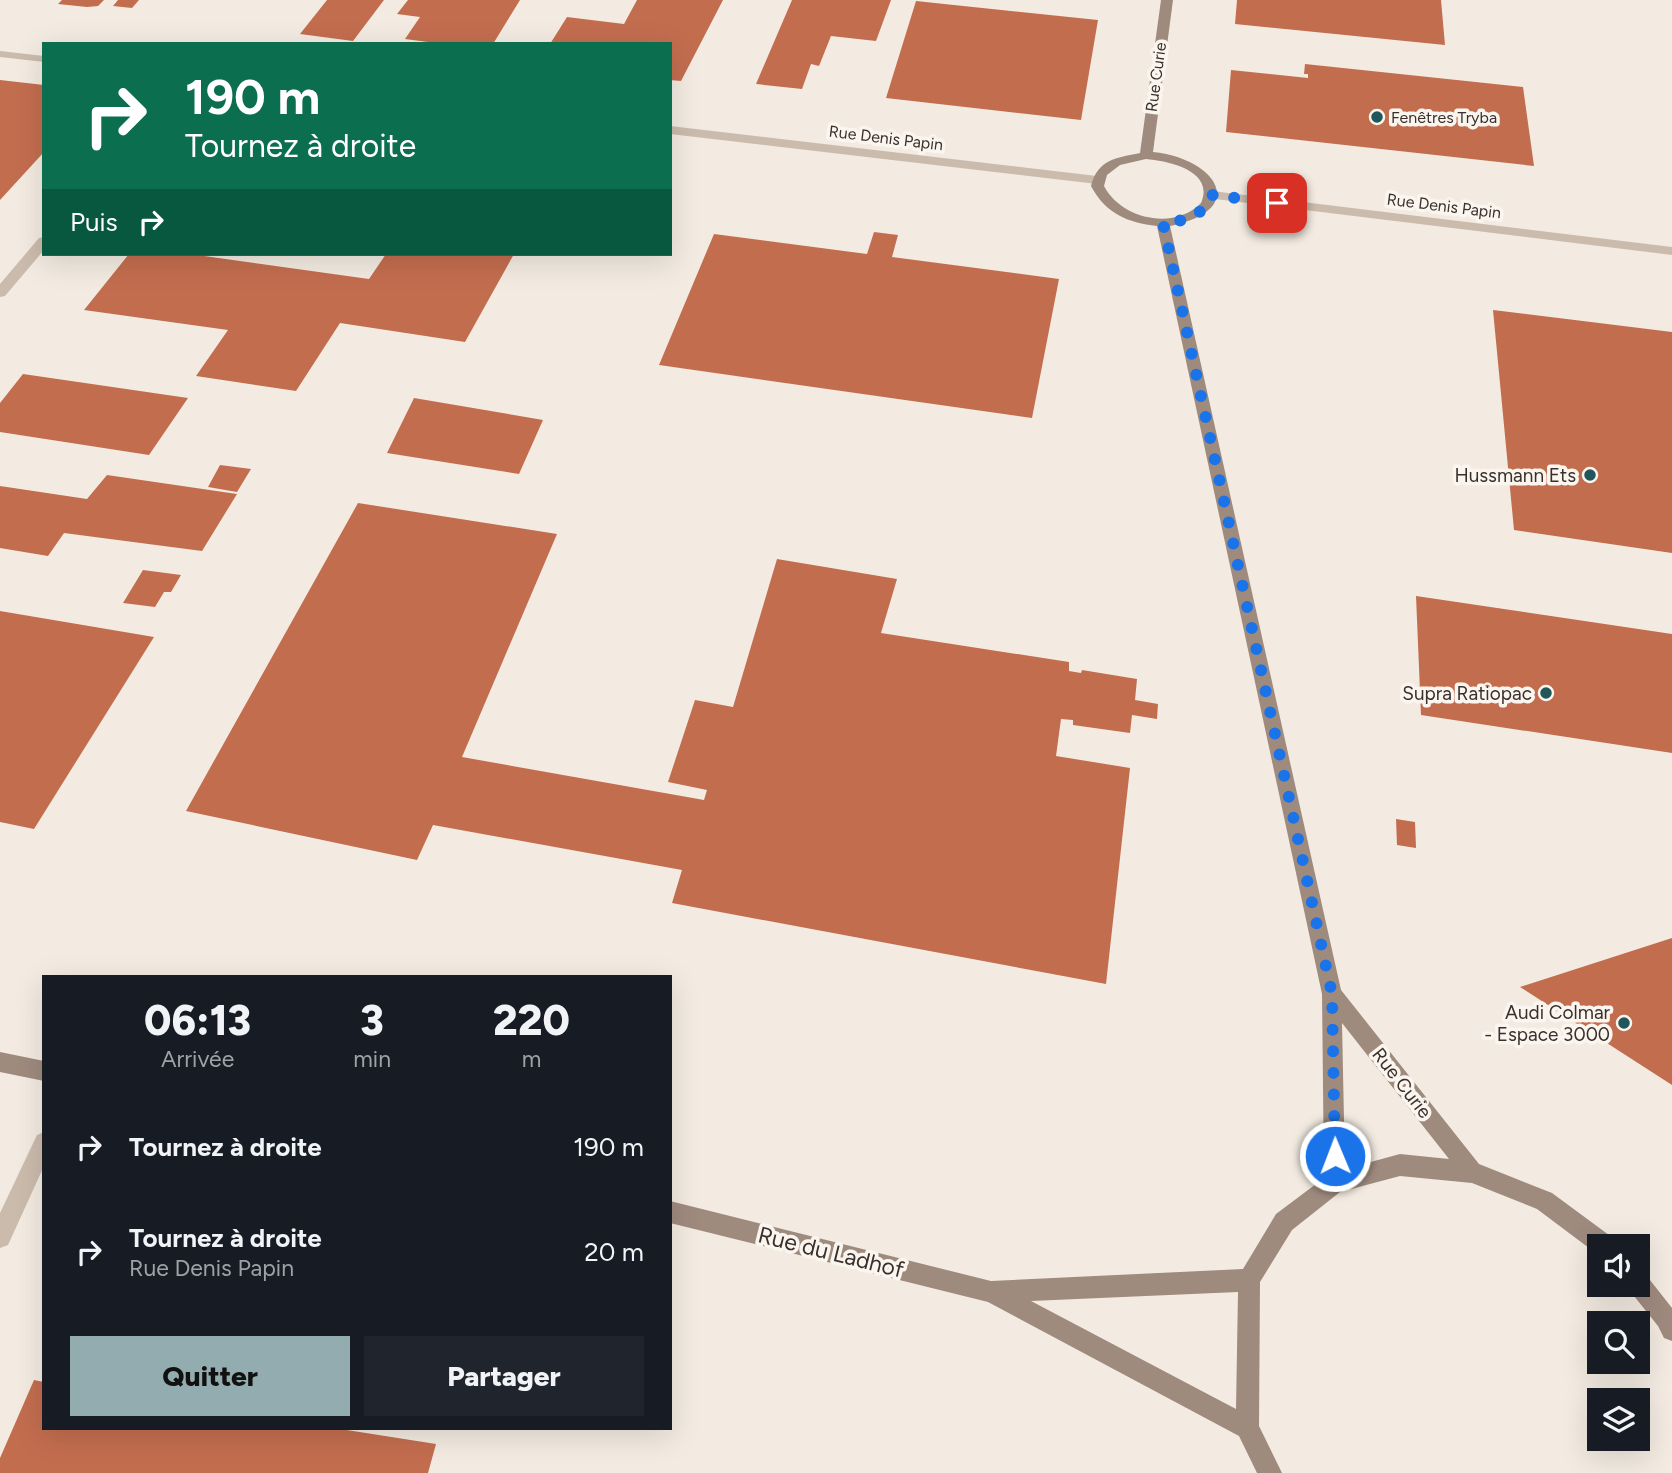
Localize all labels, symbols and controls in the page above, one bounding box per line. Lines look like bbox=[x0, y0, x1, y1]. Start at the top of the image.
street label: Rue Curie bbox=[1142, 41, 1170, 113]
text: 190 m bbox=[185, 67, 320, 126]
icon: right bbox=[70, 70, 161, 161]
place label: Fenêtres Tryba bbox=[1391, 108, 1497, 127]
marker: Fenêtres Tryba bbox=[1369, 109, 1385, 125]
street label: Rue Denis Papin bbox=[828, 122, 944, 154]
text: Tournez à droite bbox=[185, 127, 416, 165]
pin bbox=[1247, 173, 1307, 233]
icon: arrive bbox=[1258, 184, 1296, 222]
street label: Rue Denis Papin bbox=[1386, 190, 1502, 222]
icon: right bbox=[132, 203, 170, 241]
text: Puis bbox=[70, 206, 118, 238]
place label: Hussmann Ets bbox=[1454, 464, 1576, 487]
marker: Hussmann Ets bbox=[1582, 467, 1598, 483]
place label: Supra Ratiopac bbox=[1402, 682, 1532, 705]
marker: Supra Ratiopac bbox=[1538, 685, 1554, 701]
text: 06:13 bbox=[144, 995, 251, 1046]
text: 3 bbox=[360, 995, 384, 1046]
text: 220 bbox=[493, 995, 570, 1046]
place label: Audi Colmar - Espace 3000 bbox=[1484, 1001, 1611, 1046]
marker: Audi Colmar - Espace 3000 bbox=[1616, 1015, 1632, 1031]
street label: Rue Curie bbox=[1367, 1043, 1437, 1123]
text: Arrivée bbox=[161, 1045, 234, 1073]
text: min bbox=[353, 1045, 391, 1073]
text: m bbox=[522, 1045, 541, 1073]
position arrow bbox=[1298, 1119, 1372, 1193]
icon: right bbox=[70, 1128, 108, 1166]
text: Tournez à droite bbox=[129, 1131, 322, 1163]
text: 190 m bbox=[573, 1131, 644, 1163]
street label: Rue du Ladhof bbox=[755, 1220, 907, 1284]
text: Tournez à droite bbox=[129, 1222, 322, 1254]
icon: right bbox=[70, 1233, 108, 1271]
map controls bbox=[1587, 1234, 1650, 1451]
button: sound bbox=[1587, 1234, 1650, 1297]
text: 20 m bbox=[584, 1236, 644, 1268]
text: Rue Denis Papin bbox=[129, 1254, 294, 1282]
button: search bbox=[1587, 1311, 1650, 1374]
button: Quitter bbox=[70, 1336, 350, 1416]
button: Partager bbox=[364, 1336, 644, 1416]
button: layers bbox=[1587, 1388, 1650, 1451]

